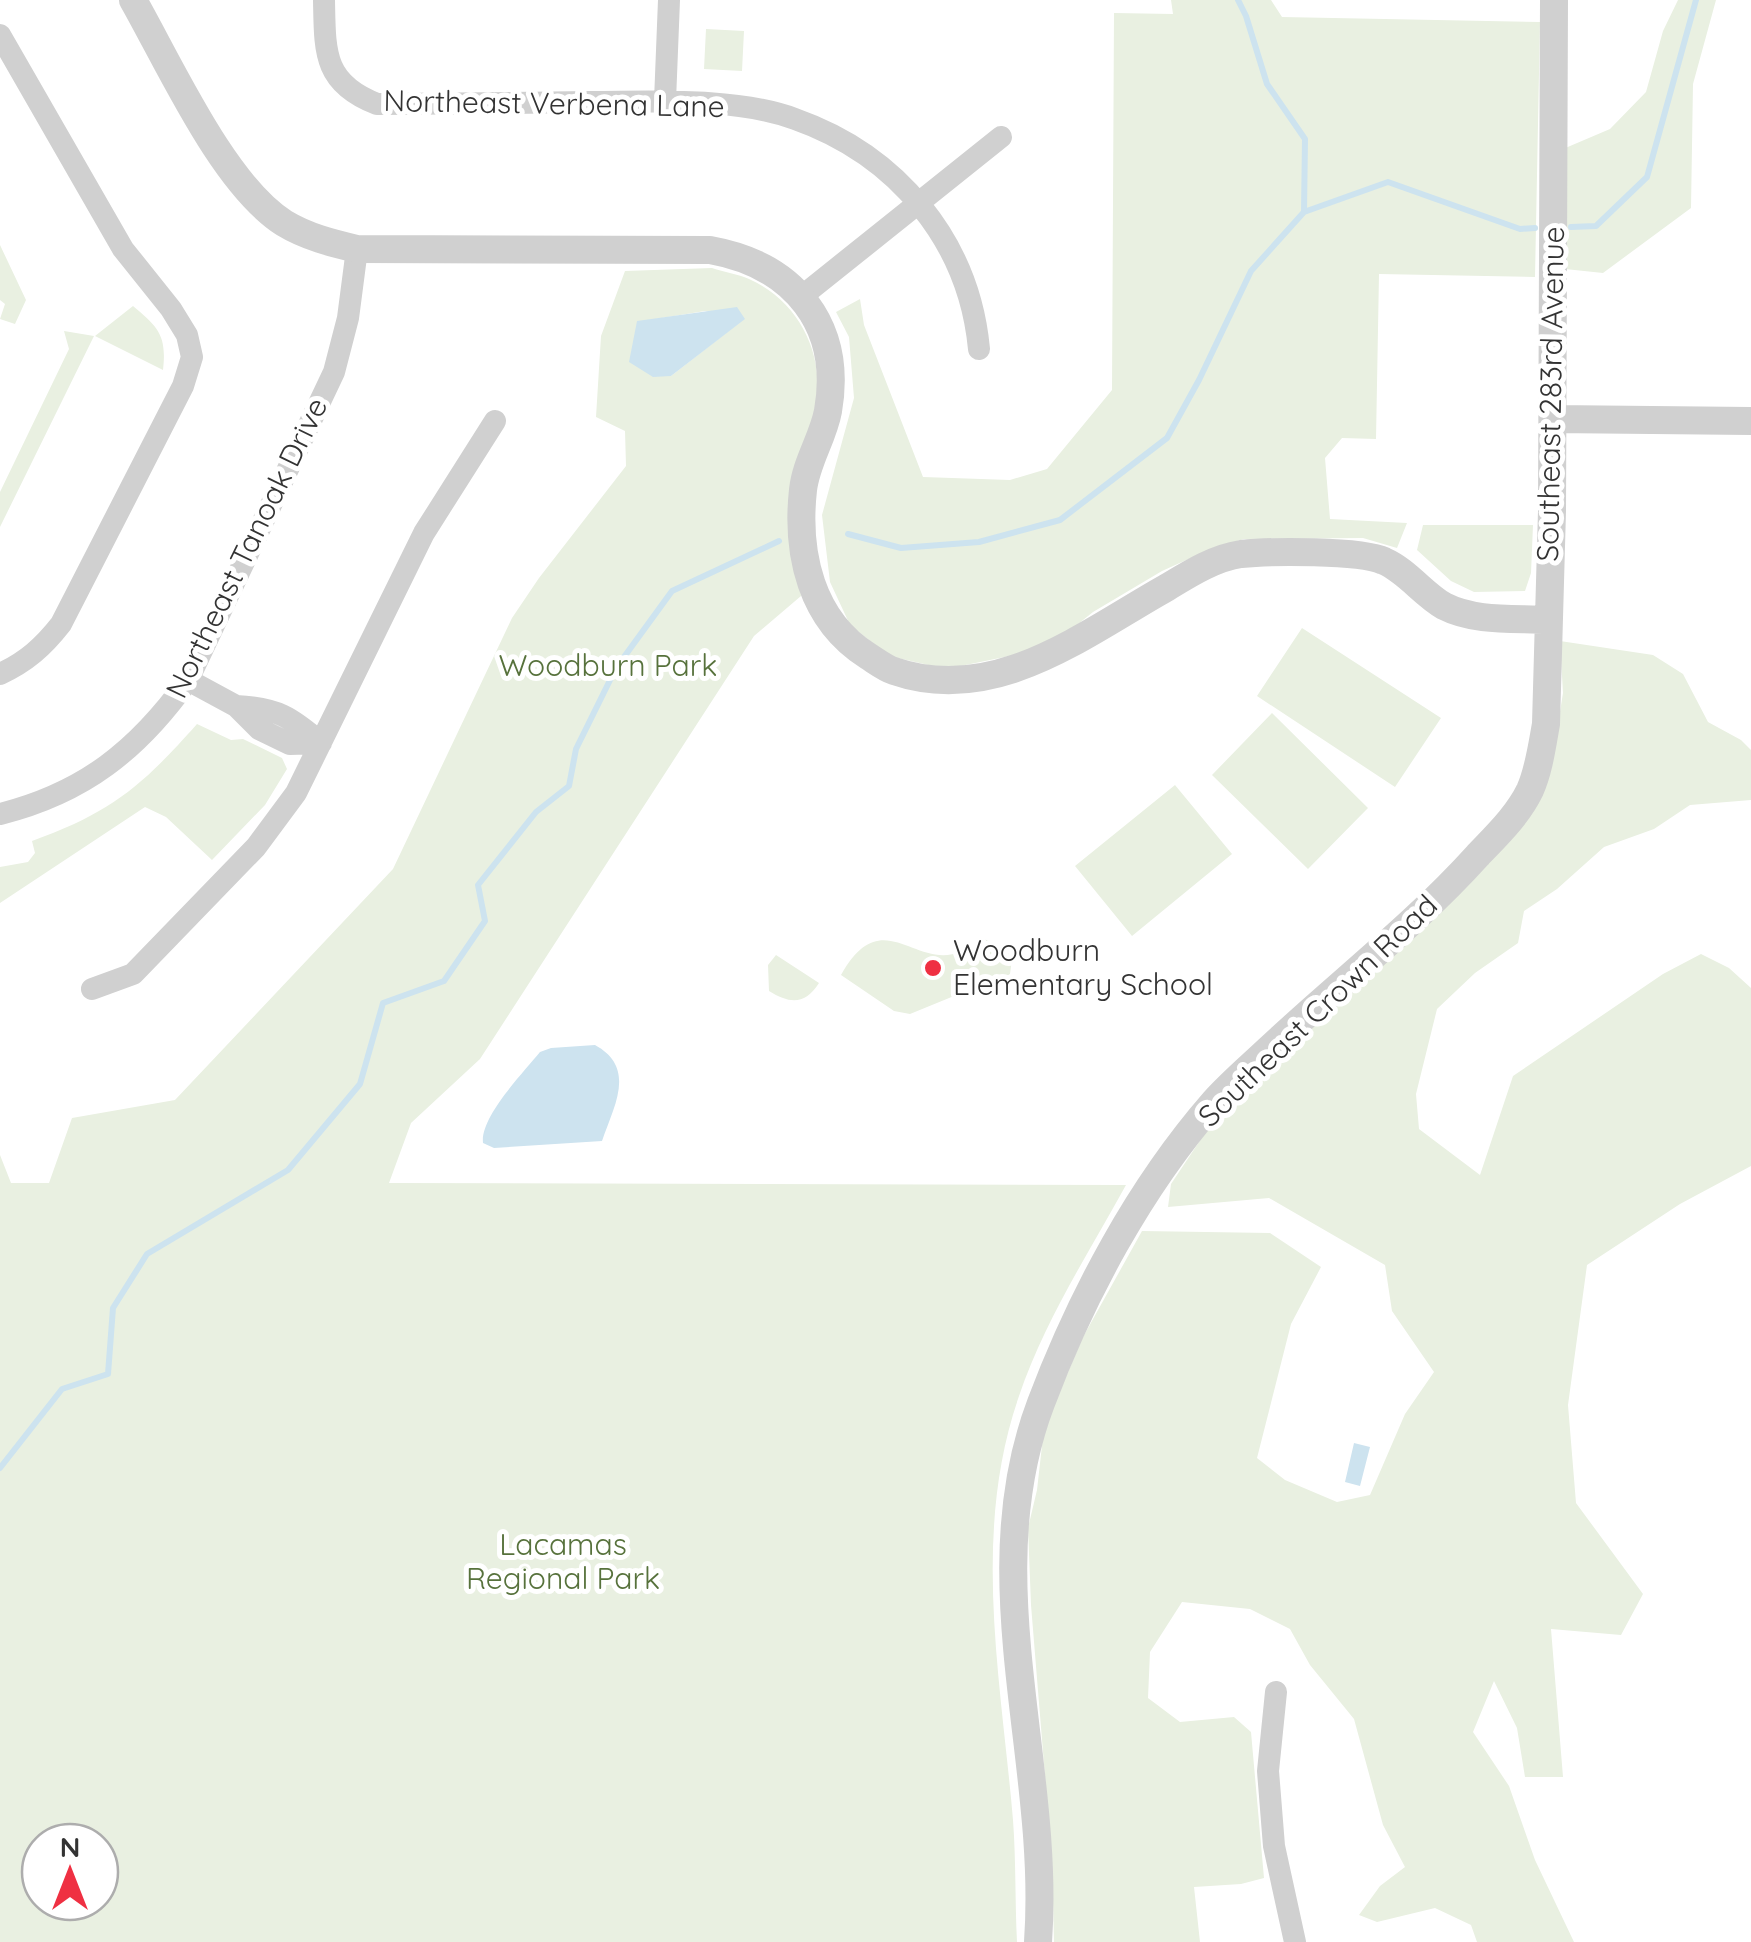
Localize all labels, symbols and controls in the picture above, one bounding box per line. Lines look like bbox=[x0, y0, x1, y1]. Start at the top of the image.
street label: Northeast Verbena Lane bbox=[383, 81, 725, 125]
street label: Southeast 283rd Avenue bbox=[1528, 226, 1572, 562]
street label: Northeast Tanoak Drive bbox=[157, 391, 335, 704]
park label: Woodburn Park bbox=[499, 646, 717, 684]
street label: Southeast Crown Road bbox=[1190, 886, 1445, 1134]
place label: Woodburn Elementary School bbox=[953, 931, 1213, 1003]
marker: Woodburn Elementary School bbox=[922, 957, 944, 979]
park label: Lacamas Regional Park bbox=[466, 1525, 660, 1597]
north arrow bbox=[20, 1822, 120, 1922]
text: N bbox=[60, 1829, 80, 1864]

